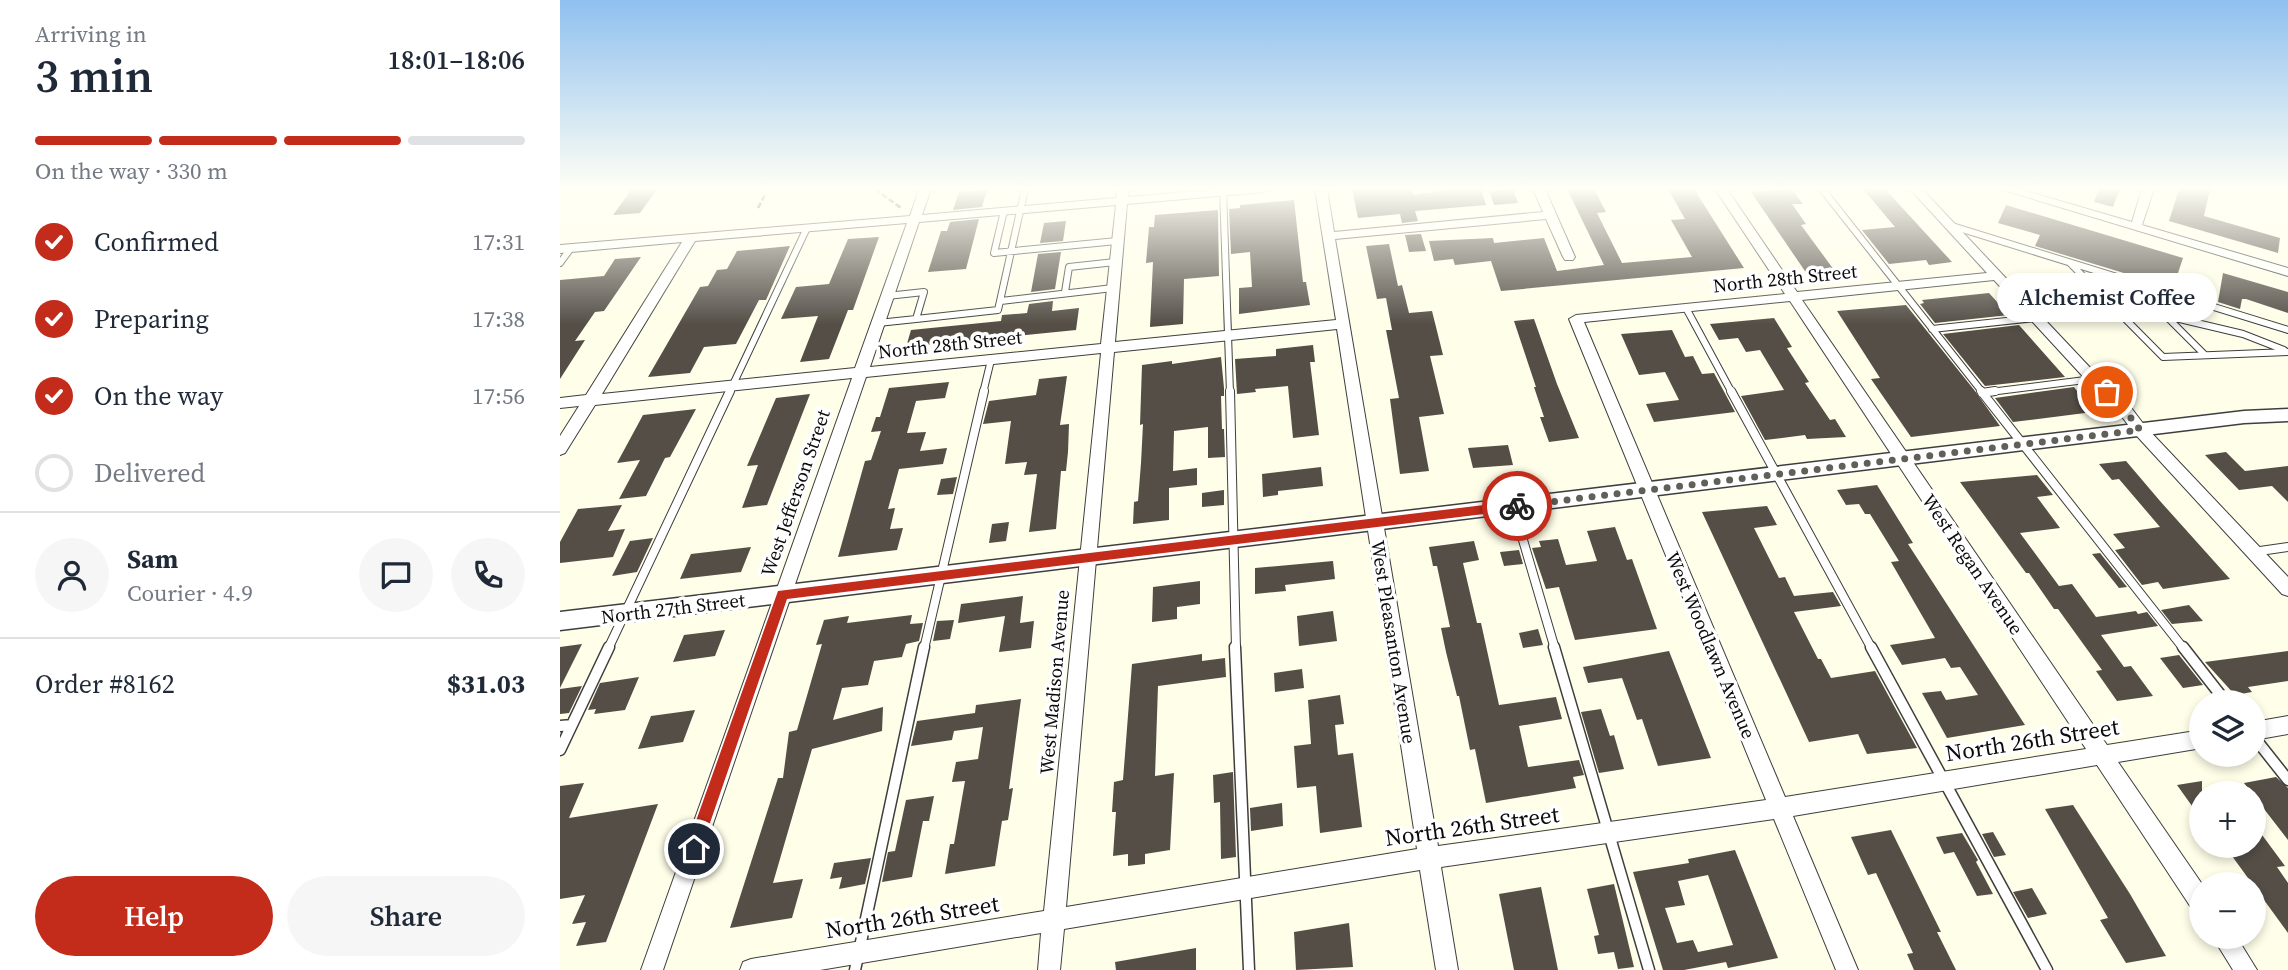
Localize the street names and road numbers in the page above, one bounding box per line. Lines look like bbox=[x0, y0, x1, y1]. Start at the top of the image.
street label: North 28th Street bbox=[1712, 257, 1859, 298]
street label: North 28th Street bbox=[877, 323, 1024, 364]
street label: West Jefferson Street bbox=[754, 405, 836, 580]
street label: West Regan Avenue bbox=[1916, 488, 2030, 640]
street label: West Pleasanton Avenue bbox=[1365, 538, 1423, 746]
street label: West Woodlawn Avenue bbox=[1660, 547, 1762, 743]
street label: North 27th Street bbox=[600, 586, 747, 630]
street label: West Madison Avenue bbox=[1033, 589, 1075, 775]
street label: North 26th Street bbox=[1943, 710, 2122, 770]
street label: North 26th Street bbox=[1383, 798, 1561, 854]
street label: North 26th Street bbox=[823, 887, 1002, 947]

